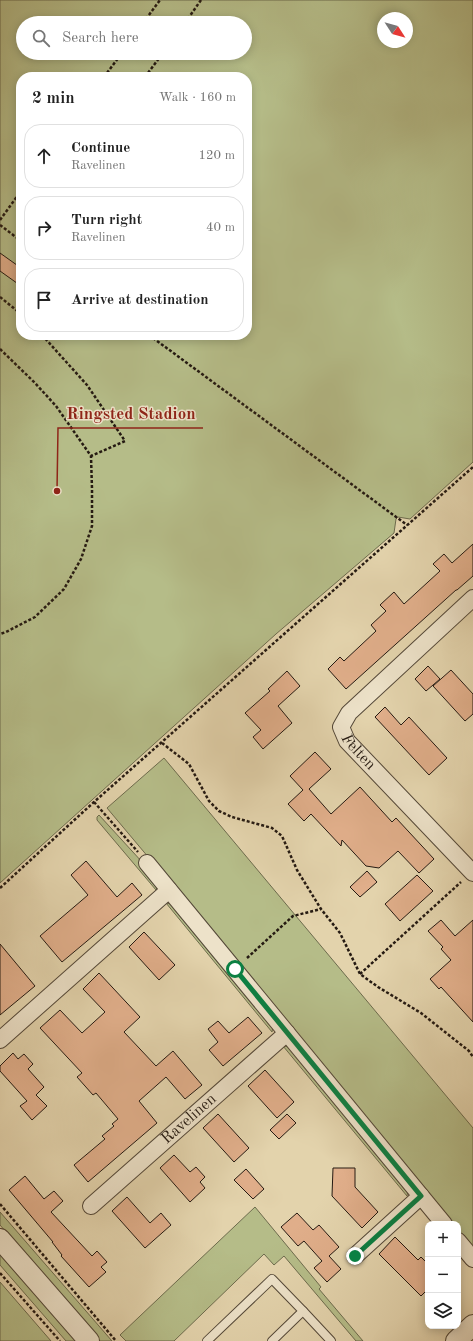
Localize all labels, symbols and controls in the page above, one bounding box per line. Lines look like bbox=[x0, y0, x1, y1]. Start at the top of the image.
north arrow bbox=[377, 12, 413, 48]
search box bbox=[16, 16, 252, 60]
icon: search bbox=[30, 27, 52, 49]
text: Search here bbox=[62, 31, 139, 46]
text: 2 min bbox=[32, 90, 75, 107]
text: Walk · 160 m bbox=[159, 91, 236, 104]
text: Continue bbox=[71, 141, 130, 156]
icon: ahead bbox=[33, 145, 55, 167]
text: 120 m bbox=[198, 149, 235, 162]
text: Ravelinen bbox=[71, 159, 126, 172]
text: Turn right bbox=[71, 213, 142, 228]
icon: right bbox=[33, 217, 55, 239]
text: 40 m bbox=[206, 221, 235, 234]
text: Ravelinen bbox=[71, 231, 126, 244]
icon: arrive bbox=[33, 289, 55, 311]
text: Arrive at destination bbox=[71, 293, 209, 308]
callout: Ringsted Stadion bbox=[58, 399, 203, 428]
text: Ringsted Stadion bbox=[66, 406, 196, 423]
street label: Felten bbox=[337, 732, 379, 774]
route start bbox=[226, 960, 244, 978]
street label: Ravelinen bbox=[159, 1091, 220, 1148]
map controls bbox=[425, 1221, 461, 1329]
button: + bbox=[425, 1221, 461, 1257]
route end bbox=[346, 1247, 364, 1265]
button: − bbox=[425, 1257, 461, 1293]
button: layers bbox=[425, 1293, 461, 1329]

